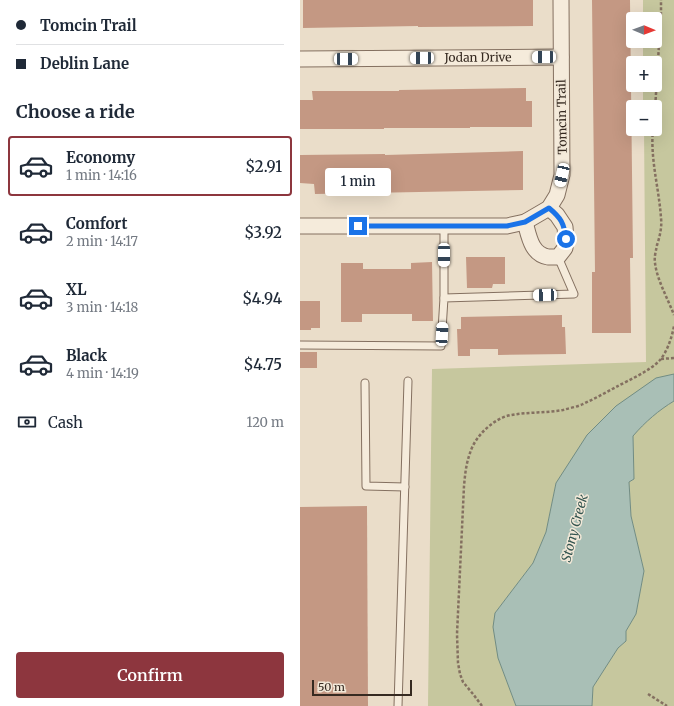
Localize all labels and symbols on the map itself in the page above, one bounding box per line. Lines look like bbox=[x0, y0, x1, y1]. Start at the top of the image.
north arrow bbox=[626, 12, 662, 48]
street label: Jodan Drive bbox=[443, 49, 512, 65]
car bbox=[532, 51, 556, 63]
car bbox=[410, 52, 434, 64]
car bbox=[334, 53, 358, 65]
street label: Tomcin Trail bbox=[553, 79, 570, 155]
car bbox=[553, 162, 571, 188]
callout: 1 min bbox=[325, 168, 391, 196]
route end bbox=[349, 217, 367, 235]
route start bbox=[557, 230, 575, 248]
car bbox=[438, 243, 450, 267]
car bbox=[533, 289, 557, 301]
car bbox=[435, 322, 449, 346]
water label: Stony Creek bbox=[557, 493, 592, 564]
scale bar bbox=[312, 678, 412, 697]

